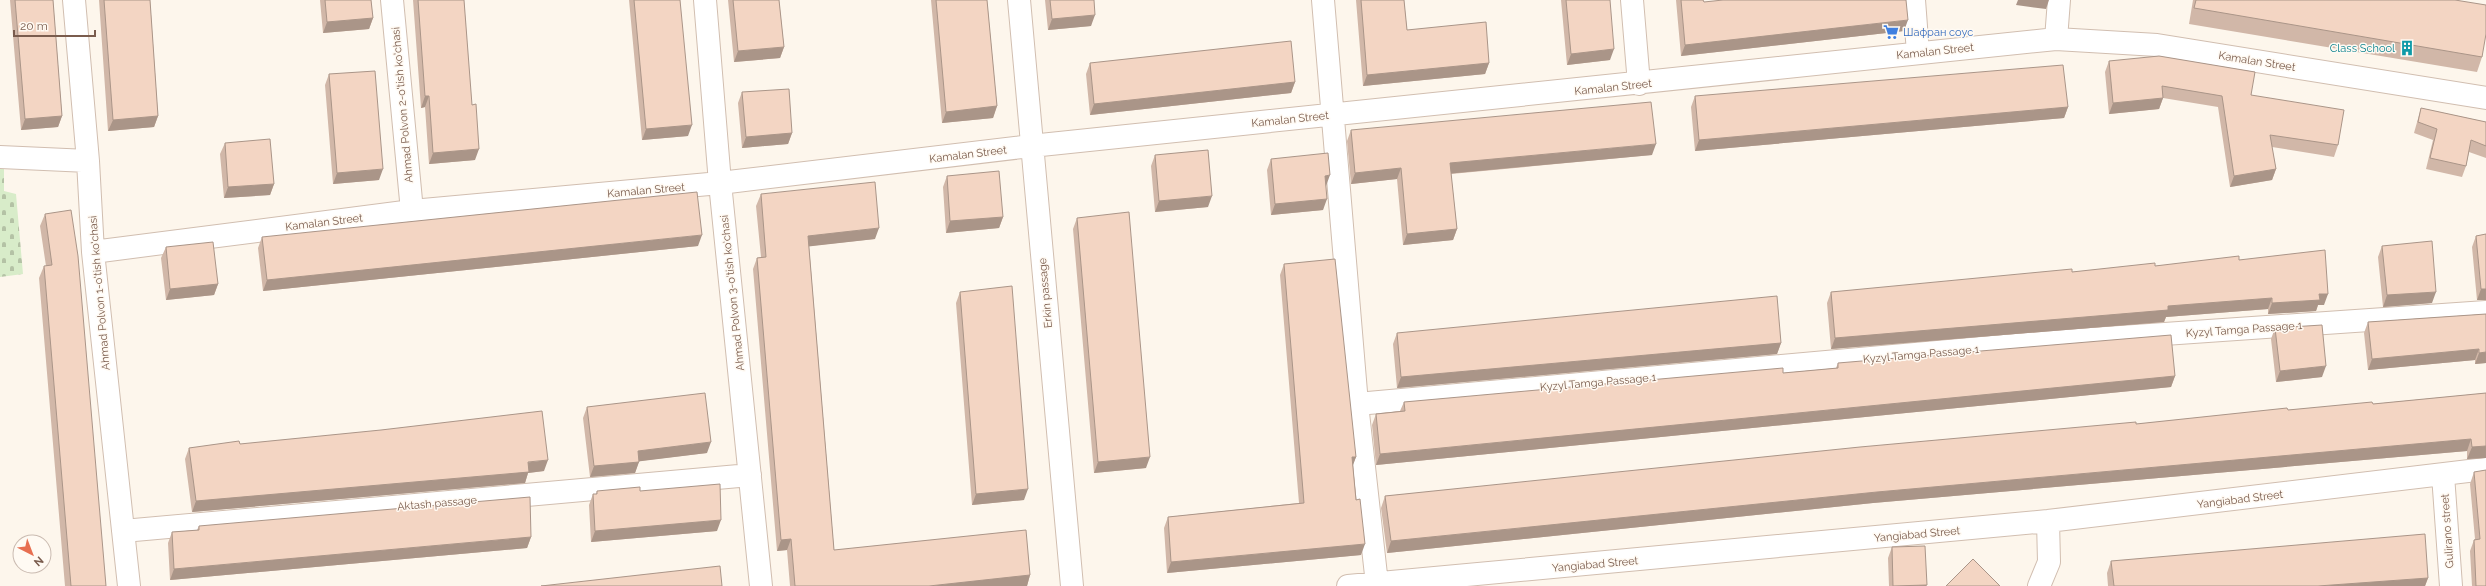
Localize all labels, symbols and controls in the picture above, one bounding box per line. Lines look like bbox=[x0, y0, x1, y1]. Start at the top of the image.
scale bar bbox=[14, 12, 95, 38]
text: 20 m bbox=[20, 19, 48, 33]
supermarket icon: Шафран соус bbox=[1882, 23, 1900, 41]
street label: Ahmad Polvon 2-o'tish ko'chasi bbox=[389, 26, 416, 183]
place label: Шафран соус bbox=[1903, 26, 1973, 39]
building icon: Class School bbox=[2398, 39, 2416, 57]
street label: Kamalan Street bbox=[1896, 41, 1975, 62]
place label: Class School bbox=[2330, 42, 2395, 55]
street label: Kamalan Street bbox=[2217, 49, 2297, 74]
street label: Kamalan Street bbox=[1574, 77, 1653, 98]
street label: Kamalan Street bbox=[1251, 109, 1330, 130]
street label: Kamalan Street bbox=[929, 143, 1008, 166]
street label: Kamalan Street bbox=[607, 181, 686, 200]
street label: Kamalan Street bbox=[285, 211, 364, 234]
street label: Ahmad Polvon 3-o'tish ko'chasi bbox=[718, 214, 747, 372]
street label: Ahmad Polvon 1-o'tish ko'chasi bbox=[86, 215, 113, 371]
street label: Erkin passage bbox=[1036, 257, 1055, 329]
street label: Kyzyl Tamga Passage 1 bbox=[2185, 319, 2303, 340]
street label: Kyzyl Tamga Passage 1 bbox=[1862, 343, 1980, 366]
street label: Kyzyl Tamga Passage 1 bbox=[1539, 371, 1657, 394]
street label: Yangiabad Street bbox=[2196, 488, 2284, 511]
street label: Aktash passage bbox=[397, 493, 478, 513]
street label: Gulirano street bbox=[2438, 493, 2457, 569]
street label: Yangiabad Street bbox=[1873, 524, 1961, 545]
north arrow bbox=[12, 534, 52, 574]
text: N bbox=[31, 553, 46, 569]
street label: Yangiabad Street bbox=[1551, 554, 1639, 575]

